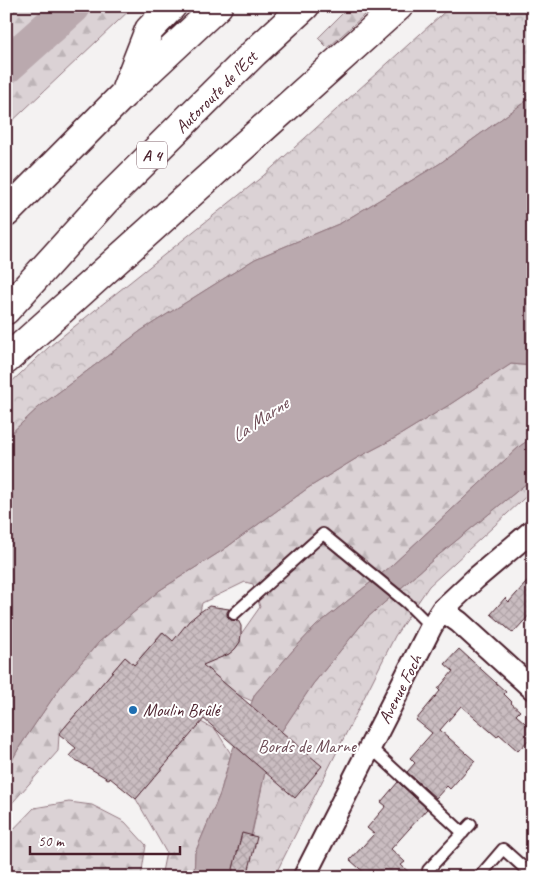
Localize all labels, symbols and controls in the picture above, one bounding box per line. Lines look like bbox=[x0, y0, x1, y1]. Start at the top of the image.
street label: Autoroute de l’Est bbox=[170, 45, 263, 138]
road number: A 4 bbox=[137, 142, 167, 168]
water label: La Marne bbox=[226, 390, 295, 448]
street label: Avenue Foch bbox=[373, 649, 428, 727]
place label: Moulin Brûlé bbox=[143, 699, 222, 721]
marker: Moulin Brûlé bbox=[127, 704, 139, 716]
park label: Bords de Marne bbox=[258, 735, 357, 757]
scale bar bbox=[30, 823, 180, 855]
text: 50 m bbox=[38, 832, 65, 851]

